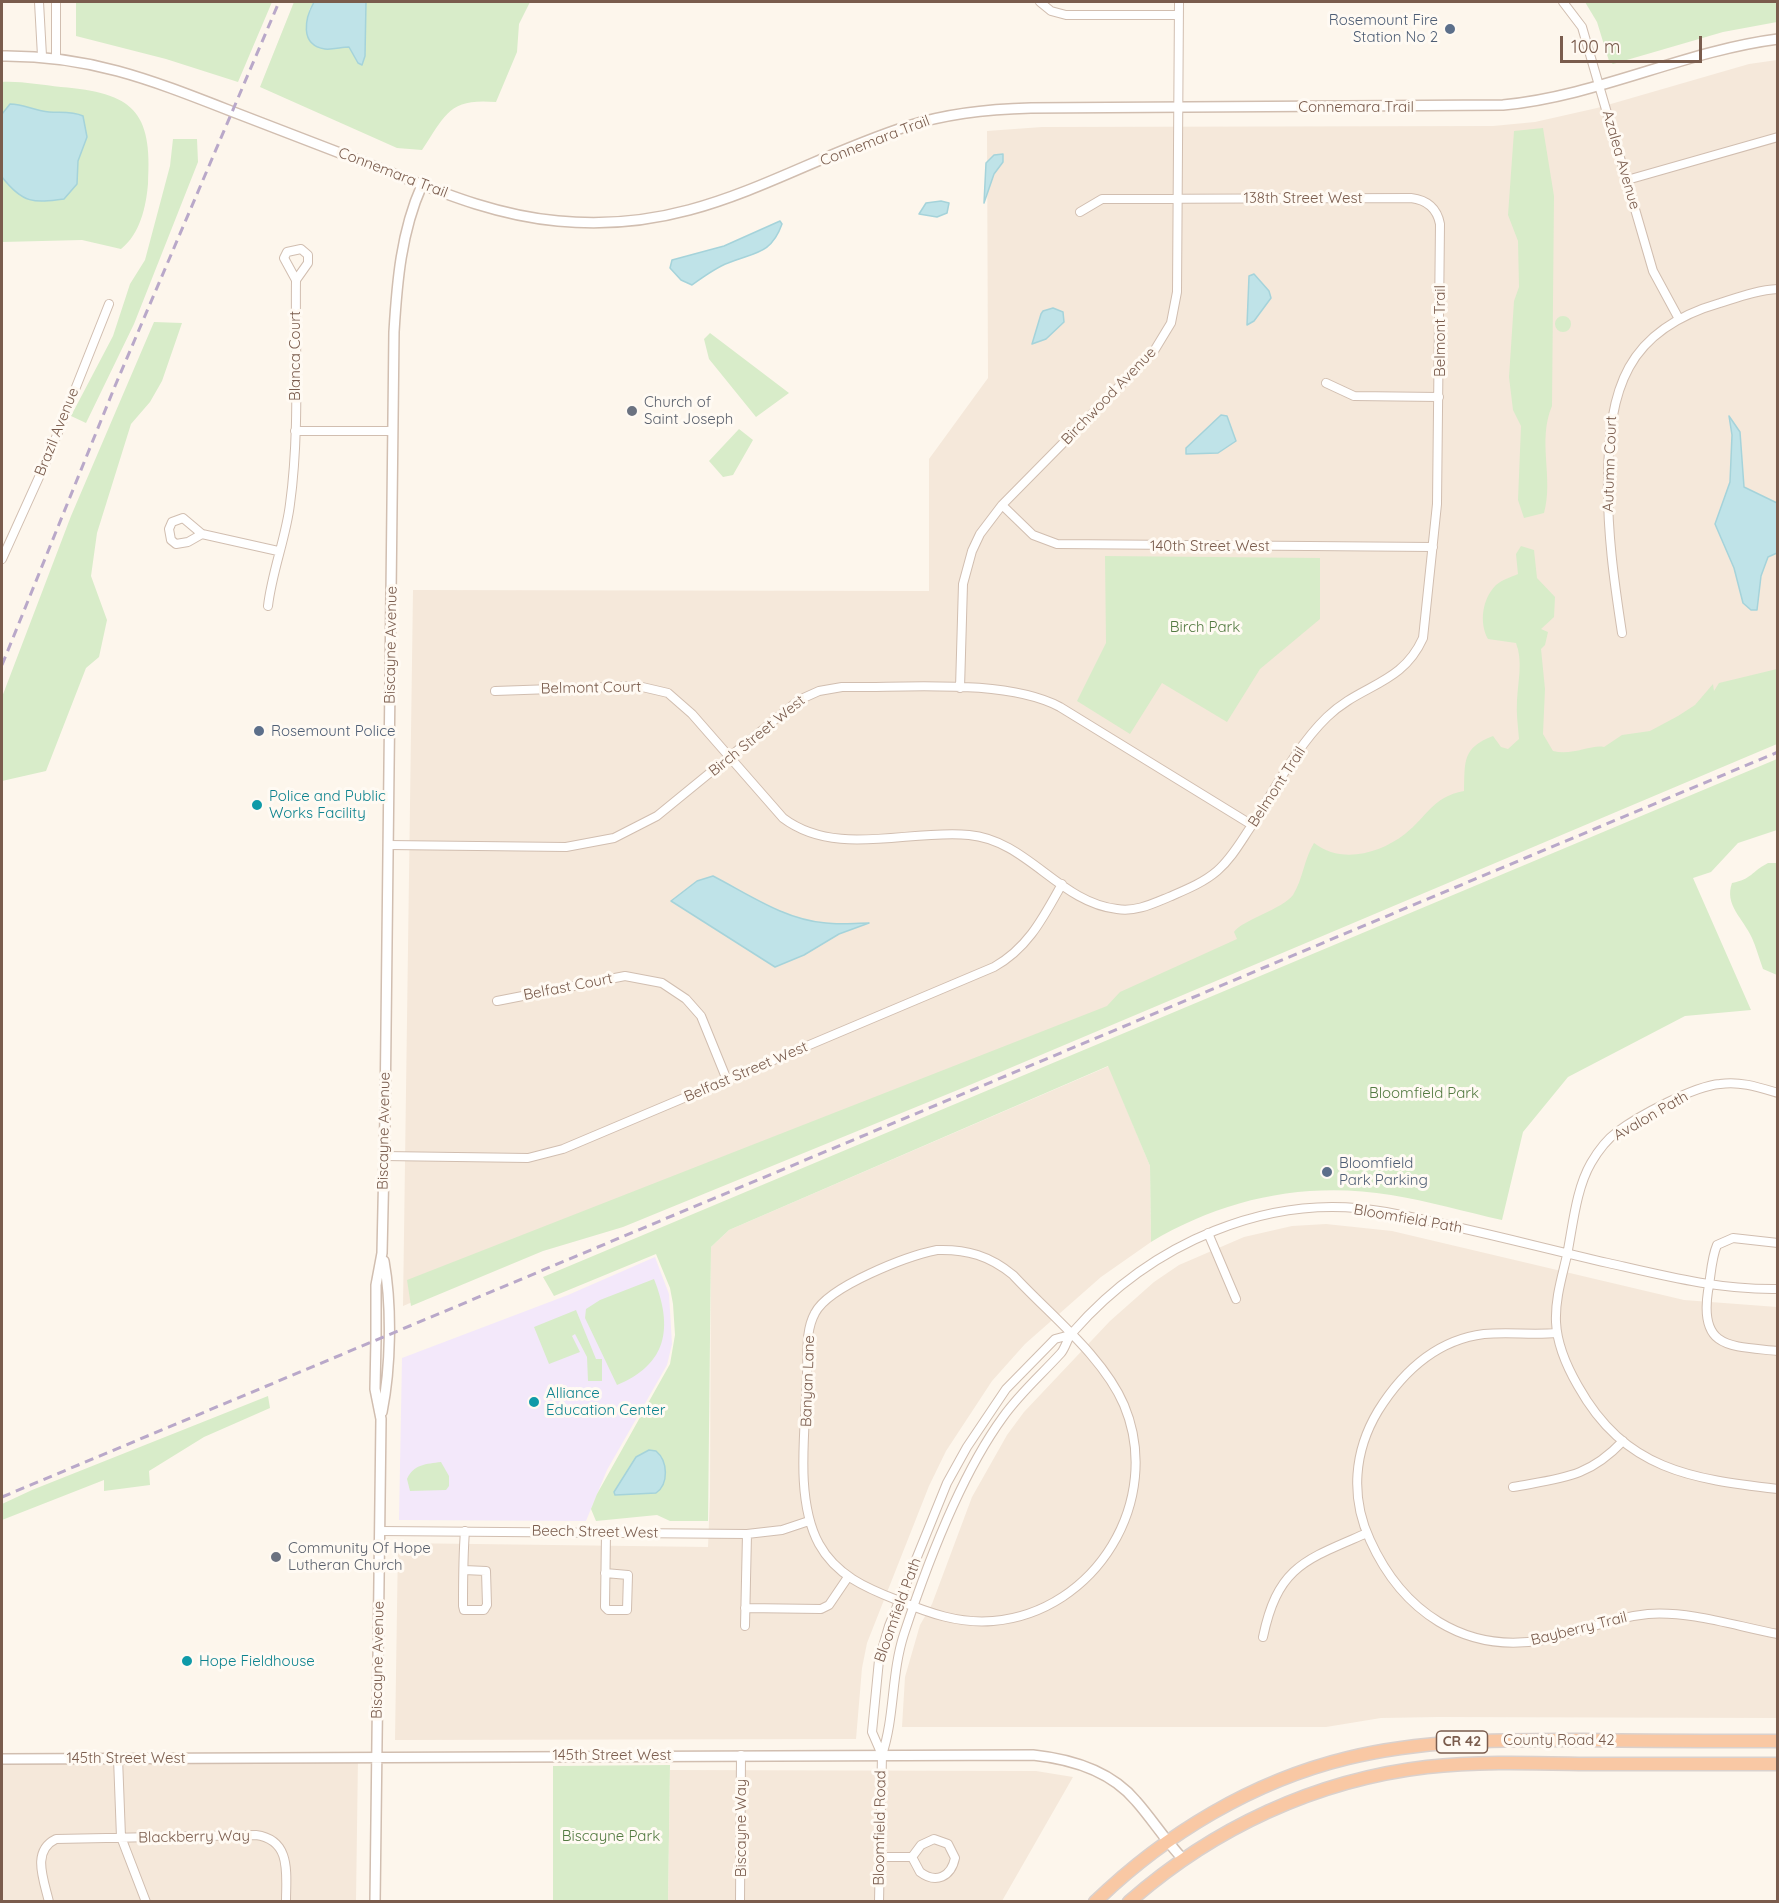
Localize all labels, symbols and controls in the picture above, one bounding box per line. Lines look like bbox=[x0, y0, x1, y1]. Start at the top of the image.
place label: Rosemount Fire Station No 2 bbox=[1329, 11, 1438, 46]
marker: Rosemount Fire Station No 2 bbox=[1443, 22, 1457, 36]
scale bar bbox=[1563, 24, 1706, 62]
text: 100 m bbox=[1571, 35, 1620, 58]
street label: Connemara Trail bbox=[1298, 98, 1414, 116]
street label: Azalea Avenue bbox=[1598, 108, 1644, 212]
street label: Connemara Trail bbox=[818, 112, 932, 170]
street label: Connemara Trail bbox=[336, 144, 450, 202]
street label: 138th Street West bbox=[1243, 189, 1363, 207]
street label: Belmont Trail bbox=[1431, 285, 1449, 377]
street label: Blanca Court bbox=[286, 311, 304, 401]
street label: Birchwood Avenue bbox=[1058, 343, 1160, 449]
street label: Brazil Avenue bbox=[31, 385, 83, 479]
place label: Church of Saint Joseph bbox=[644, 393, 733, 428]
marker: Church of Saint Joseph bbox=[625, 404, 639, 418]
street label: Autumn Court bbox=[1599, 416, 1621, 512]
street label: 140th Street West bbox=[1150, 537, 1270, 555]
street label: Biscayne Avenue bbox=[381, 586, 401, 704]
park label: Birch Park bbox=[1170, 618, 1240, 636]
street label: Belmont Court bbox=[541, 678, 641, 698]
street label: Birch Street West bbox=[705, 692, 809, 780]
place label: Rosemount Police bbox=[271, 722, 395, 740]
marker: Rosemount Police bbox=[252, 724, 266, 738]
street label: Belmont Trail bbox=[1244, 744, 1310, 830]
place label: Police and Public Works Facility bbox=[269, 787, 386, 822]
marker: Police and Public Works Facility bbox=[250, 798, 264, 812]
street label: Belfast Court bbox=[522, 970, 614, 1004]
street label: Belfast Street West bbox=[682, 1038, 810, 1106]
street label: Biscayne Avenue bbox=[374, 1072, 394, 1190]
park label: Bloomfield Park bbox=[1369, 1084, 1479, 1102]
street label: Avalon Path bbox=[1611, 1087, 1691, 1145]
place label: Bloomfield Park Parking bbox=[1339, 1154, 1428, 1189]
marker: Bloomfield Park Parking bbox=[1320, 1165, 1334, 1179]
street label: Bloomfield Path bbox=[1352, 1201, 1464, 1237]
street label: Banyan Lane bbox=[797, 1335, 819, 1427]
place label: Alliance Education Center bbox=[546, 1384, 665, 1419]
marker: Alliance Education Center bbox=[527, 1395, 541, 1409]
street label: Beech Street West bbox=[531, 1522, 659, 1542]
place label: Community Of Hope Lutheran Church bbox=[288, 1539, 431, 1574]
marker: Community Of Hope Lutheran Church bbox=[269, 1550, 283, 1564]
street label: Bloomfield Path bbox=[871, 1555, 925, 1665]
street label: Biscayne Avenue bbox=[368, 1601, 388, 1719]
street label: Bayberry Trail bbox=[1529, 1608, 1629, 1650]
place label: Hope Fieldhouse bbox=[199, 1652, 315, 1670]
marker: Hope Fieldhouse bbox=[180, 1654, 194, 1668]
road number: CR 42 bbox=[1436, 1731, 1488, 1753]
street label: County Road 42 bbox=[1503, 1731, 1615, 1749]
street label: 145th Street West bbox=[552, 1746, 672, 1764]
street label: 145th Street West bbox=[66, 1749, 186, 1767]
street label: Bloomfield Road bbox=[870, 1770, 890, 1886]
street label: Biscayne Way bbox=[732, 1779, 750, 1877]
street label: Blackberry Way bbox=[138, 1827, 250, 1847]
park label: Biscayne Park bbox=[562, 1827, 660, 1845]

